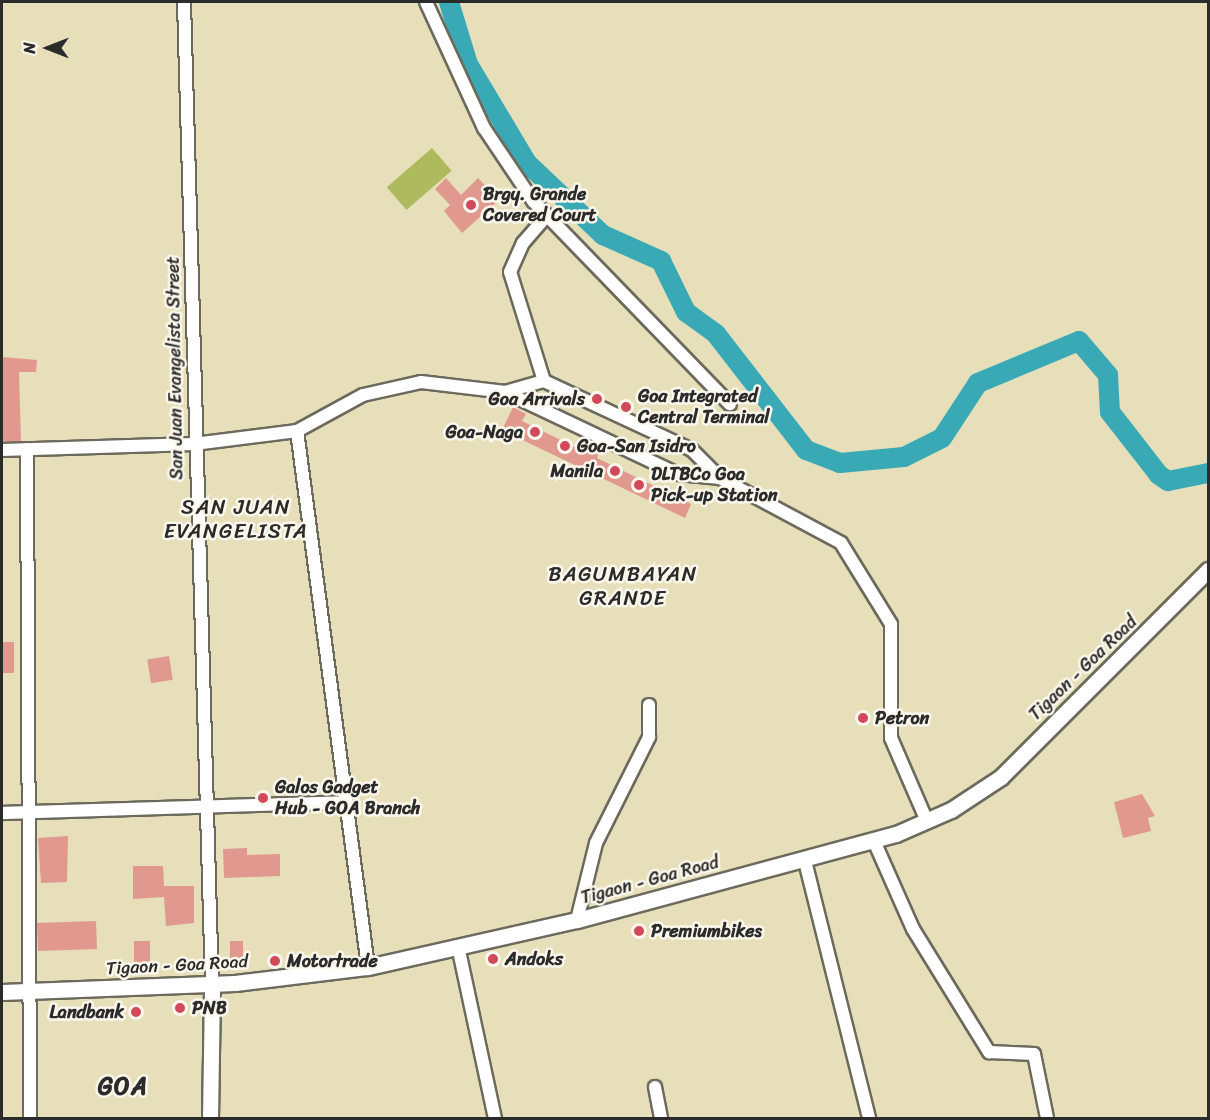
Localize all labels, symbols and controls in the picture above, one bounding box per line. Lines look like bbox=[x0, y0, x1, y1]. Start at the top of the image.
north arrow bbox=[18, 18, 78, 78]
text: N bbox=[15, 42, 44, 54]
place label: Brgy. Grande Covered Court bbox=[483, 184, 596, 226]
marker: Brgy. Grande Covered Court bbox=[464, 198, 478, 212]
street label: San Juan Evangelista Street bbox=[162, 256, 188, 480]
place label: Goa Integrated Central Terminal bbox=[638, 386, 770, 428]
place label: Goa Arrivals bbox=[489, 388, 585, 410]
marker: Goa Arrivals bbox=[590, 392, 604, 406]
marker: Goa Integrated Central Terminal bbox=[619, 400, 633, 414]
place label: Goa-Naga bbox=[445, 421, 523, 443]
marker: Goa-Naga bbox=[528, 425, 542, 439]
place label: Goa-San Isidro bbox=[577, 435, 696, 457]
marker: Goa-San Isidro bbox=[558, 439, 572, 453]
place label: Manila bbox=[550, 460, 603, 482]
marker: Manila bbox=[608, 464, 622, 478]
place label: DLTBCo Goa Pick-up Station bbox=[651, 464, 777, 506]
marker: DLTBCo Goa Pick-up Station bbox=[632, 478, 646, 492]
district label: SAN JUAN EVANGELISTA bbox=[164, 494, 308, 544]
district label: BAGUMBAYAN GRANDE bbox=[548, 561, 698, 611]
street label: Tigaon - Goa Road bbox=[1024, 611, 1142, 725]
place label: Petron bbox=[875, 707, 929, 729]
marker: Petron bbox=[856, 711, 870, 725]
place label: Galos Gadget Hub - GOA Branch bbox=[275, 777, 420, 820]
marker: Galos Gadget Hub - GOA Branch bbox=[256, 791, 270, 805]
street label: Tigaon - Goa Road bbox=[579, 851, 721, 909]
place label: Premiumbikes bbox=[651, 920, 762, 942]
marker: Premiumbikes bbox=[632, 924, 646, 938]
place label: Andoks bbox=[505, 948, 563, 970]
street label: Tigaon - Goa Road bbox=[105, 950, 249, 980]
place label: Motortrade bbox=[287, 950, 378, 972]
marker: Andoks bbox=[486, 952, 500, 966]
marker: Motortrade bbox=[268, 954, 282, 968]
place label: PNB bbox=[192, 997, 227, 1019]
place label: Landbank bbox=[50, 1001, 124, 1023]
marker: PNB bbox=[173, 1001, 187, 1015]
marker: Landbank bbox=[129, 1005, 143, 1019]
district label: GOA bbox=[98, 1073, 148, 1101]

